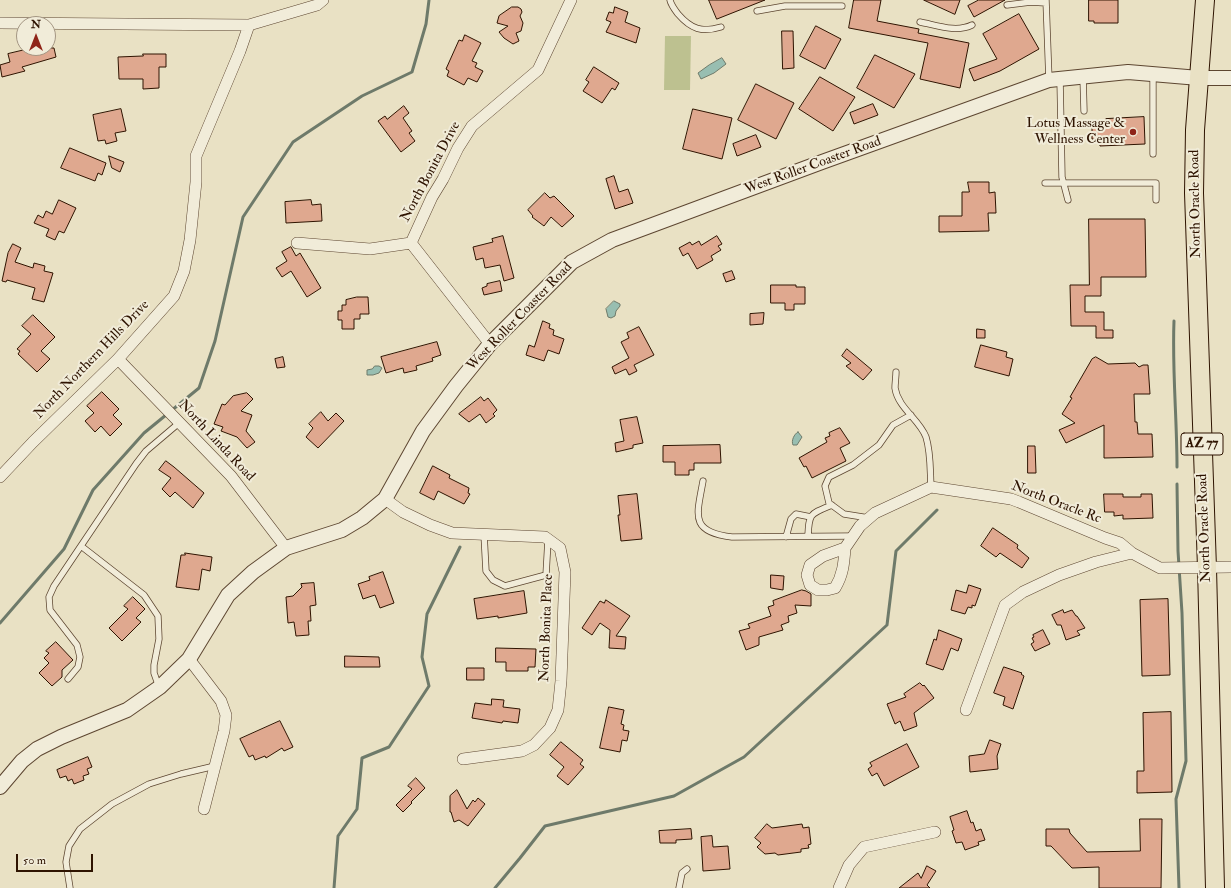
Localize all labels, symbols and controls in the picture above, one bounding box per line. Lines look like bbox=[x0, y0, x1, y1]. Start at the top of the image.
north arrow bbox=[16, 16, 56, 56]
text: N bbox=[31, 18, 41, 31]
place label: Lotus Massage & Wellness Center bbox=[1027, 116, 1125, 148]
street label: North Bonita Drive bbox=[398, 119, 464, 225]
marker: Lotus Massage & Wellness Center bbox=[1128, 127, 1138, 137]
street label: West Roller Coaster Road bbox=[742, 133, 884, 199]
street label: North Oracle Road bbox=[1187, 150, 1205, 258]
street label: West Roller Coaster Road bbox=[464, 259, 576, 375]
street label: North Northern Hills Drive bbox=[31, 297, 153, 423]
street label: North Linda Road bbox=[174, 397, 258, 485]
road number: AZ 77 bbox=[1181, 433, 1223, 455]
street label: North Oracle Road bbox=[1195, 473, 1215, 583]
street label: North Oracle Rc bbox=[1009, 478, 1103, 528]
street label: North Bonita Place bbox=[537, 574, 557, 682]
scale bar bbox=[18, 846, 95, 872]
text: 50 m bbox=[23, 853, 46, 868]

